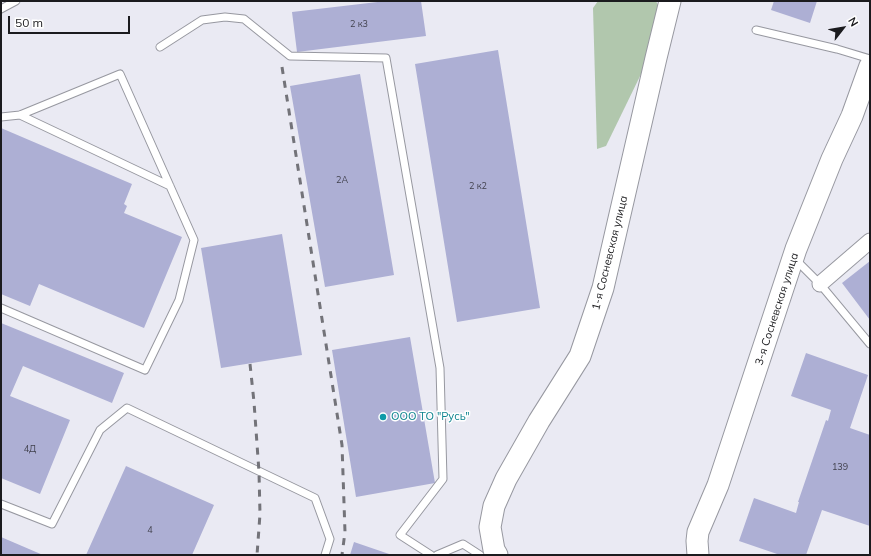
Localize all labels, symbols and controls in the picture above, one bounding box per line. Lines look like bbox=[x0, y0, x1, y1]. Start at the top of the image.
scale bar bbox=[10, 8, 132, 34]
north arrow bbox=[823, 8, 863, 48]
text: 50 m bbox=[15, 15, 43, 30]
text: N bbox=[845, 15, 861, 29]
house number: 2 к3 bbox=[350, 19, 368, 29]
house number: 2А bbox=[336, 175, 348, 185]
house number: 2 к2 bbox=[469, 181, 487, 191]
street label: 1-я Сосневская улица bbox=[589, 194, 631, 312]
street label: 3-я Сосневская улица bbox=[753, 251, 801, 367]
place label: ООО ТО "Русь" bbox=[391, 410, 469, 424]
marker: ООО ТО "Русь" bbox=[378, 412, 388, 422]
house number: 4Д bbox=[24, 444, 36, 454]
house number: 139 bbox=[832, 462, 848, 472]
house number: 4 bbox=[147, 525, 153, 535]

